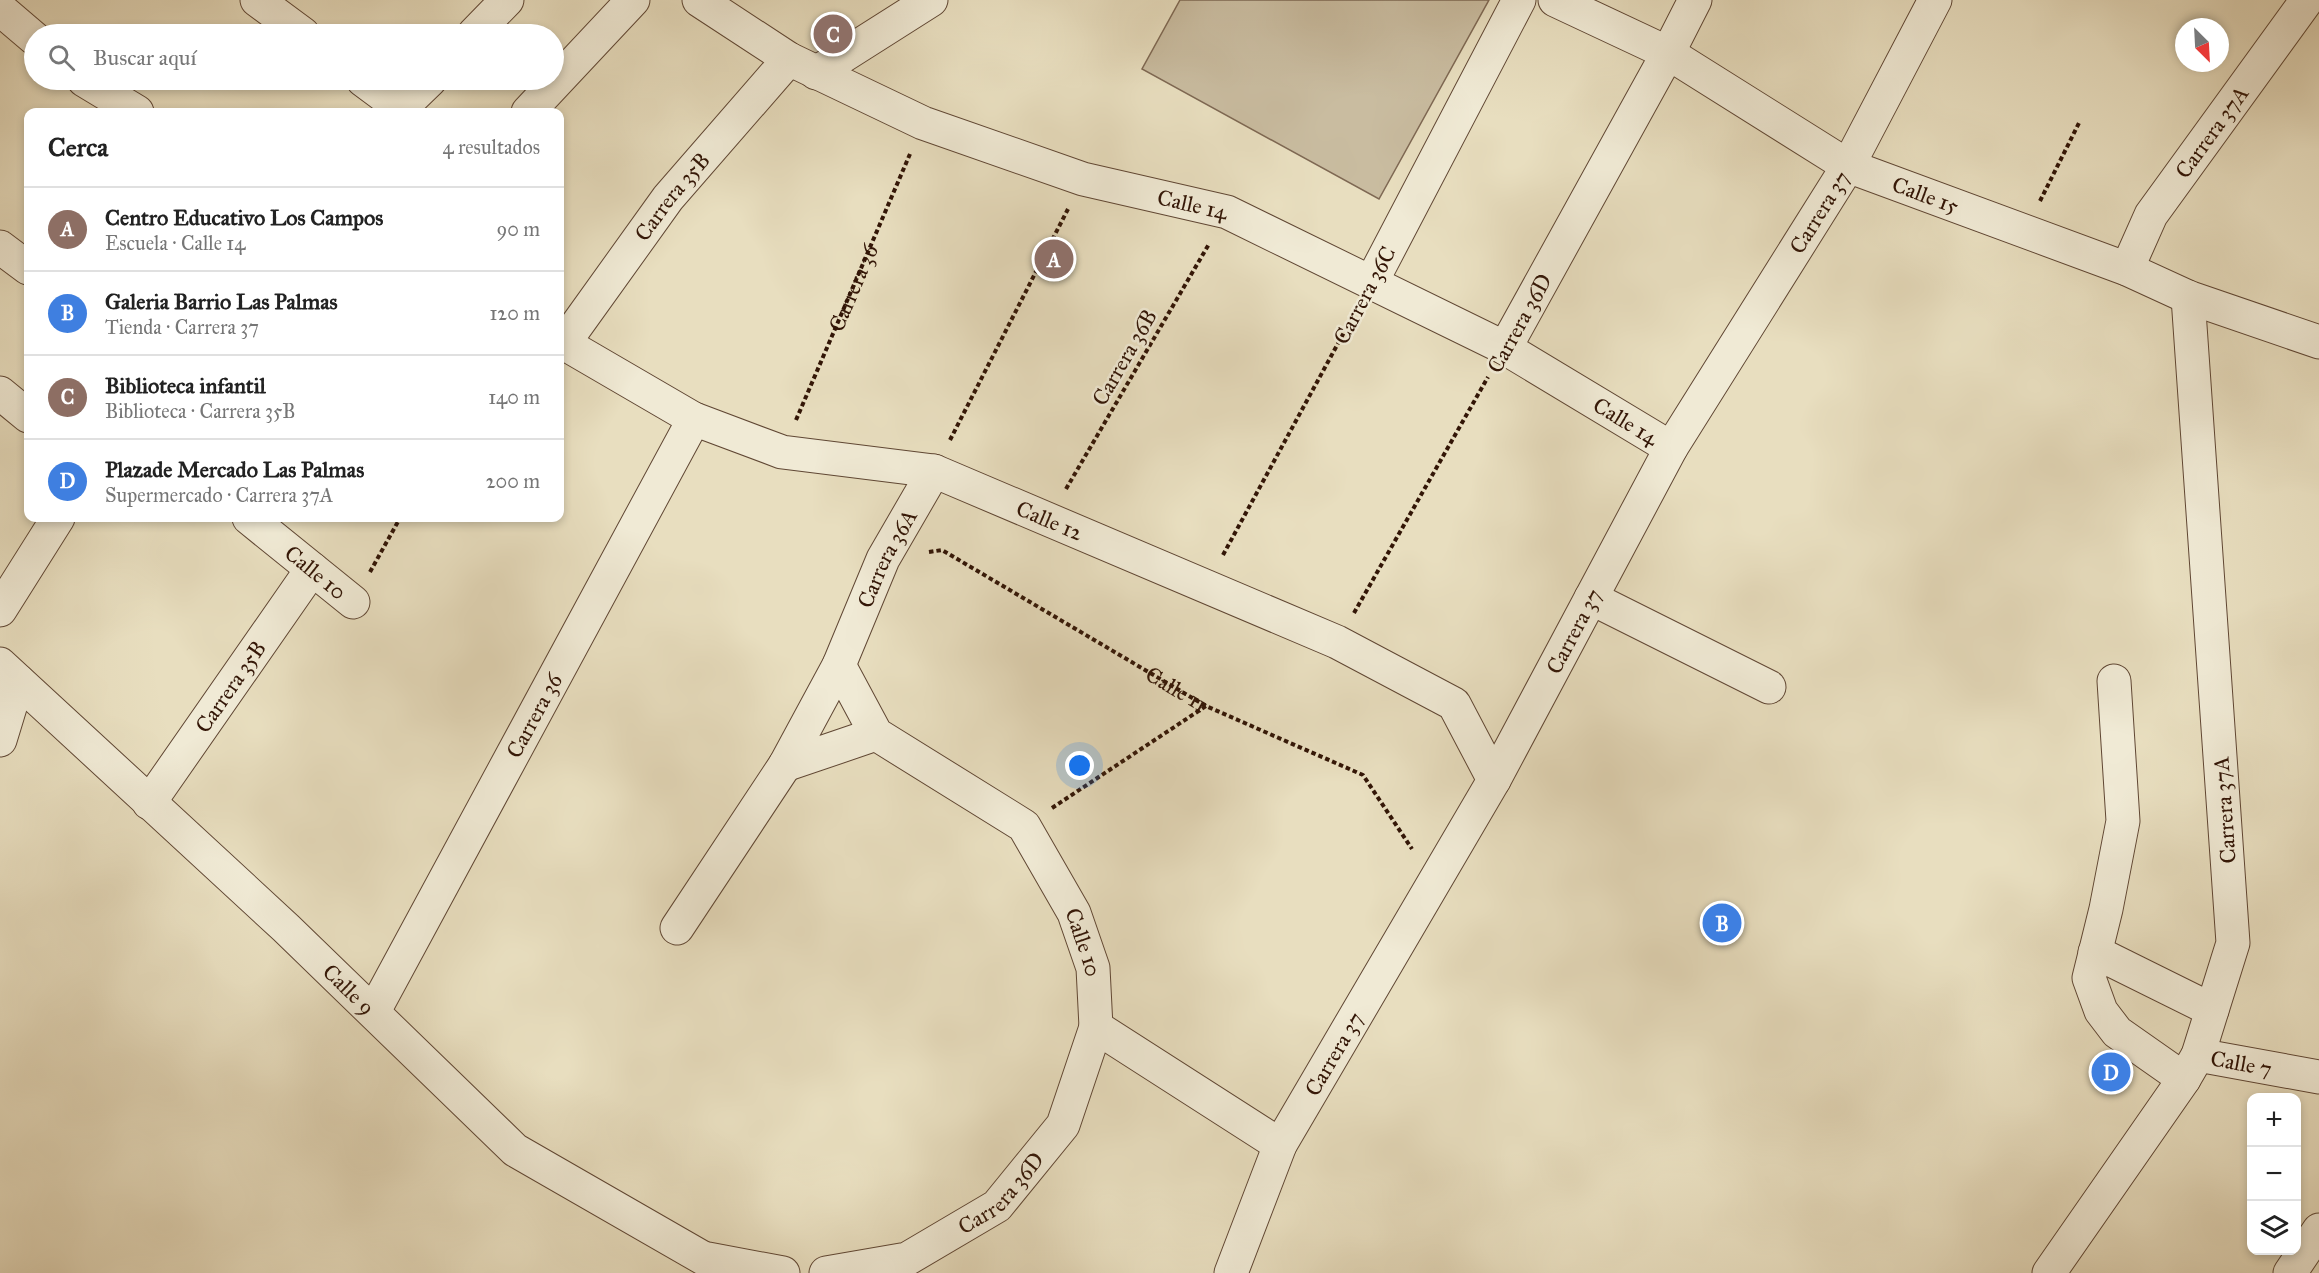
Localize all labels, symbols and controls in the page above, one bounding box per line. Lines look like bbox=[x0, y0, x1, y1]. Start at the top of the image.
pin: C bbox=[814, 12, 852, 57]
north arrow bbox=[2175, 18, 2229, 72]
search box bbox=[24, 24, 564, 90]
icon: search bbox=[45, 41, 78, 74]
text: Buscar aquí bbox=[93, 44, 196, 71]
street label: Carrera 37A bbox=[2169, 80, 2254, 183]
text: Cerca bbox=[48, 131, 108, 163]
text: 4 resultados bbox=[442, 135, 540, 159]
street label: Carrera 35B bbox=[629, 147, 716, 246]
street label: Carrera 37 bbox=[1783, 166, 1856, 259]
street label: Calle 15 bbox=[1888, 171, 1962, 220]
street label: Calle 14 bbox=[1155, 183, 1231, 226]
text: Centro Educativo Los Campos bbox=[105, 204, 383, 231]
text: A bbox=[61, 217, 74, 241]
text: 90 m bbox=[497, 217, 540, 241]
text: Escuela · Calle 14 bbox=[105, 231, 245, 255]
pin: A bbox=[1034, 236, 1074, 282]
street label: Carrera 36 bbox=[823, 239, 884, 336]
street label: Carrera 36C bbox=[1327, 242, 1402, 349]
street label: Carrera 36D bbox=[1481, 269, 1558, 378]
text: Galeria Barrio Las Palmas bbox=[105, 288, 338, 315]
text: B bbox=[61, 301, 74, 325]
text: 120 m bbox=[489, 301, 540, 325]
street label: Carrera 36B bbox=[1086, 304, 1163, 410]
text: Tienda · Carrera 37 bbox=[105, 315, 259, 339]
text: Biblioteca infantil bbox=[105, 372, 266, 399]
text: C bbox=[61, 385, 74, 409]
text: 140 m bbox=[488, 385, 540, 409]
street label: Calle 14 bbox=[1588, 391, 1664, 452]
text: Biblioteca · Carrera 35B bbox=[105, 399, 296, 423]
text: Plazade Mercado Las Palmas bbox=[105, 456, 364, 483]
text: D bbox=[60, 469, 75, 493]
text: 200 m bbox=[486, 469, 540, 493]
text: Supermercado · Carrera 37A bbox=[105, 483, 333, 507]
street label: Calle 12 bbox=[1012, 495, 1087, 547]
street label: Carrera 36A bbox=[851, 504, 923, 612]
street label: Calle 10 bbox=[279, 539, 352, 605]
street label: Carrera 37 bbox=[1540, 584, 1608, 678]
street label: Carrera 35B bbox=[189, 636, 272, 738]
street label: Calle 11 bbox=[1141, 660, 1213, 718]
street label: Carrera 36 bbox=[500, 668, 568, 763]
your location bbox=[1065, 751, 1094, 780]
street label: Carrera 37A bbox=[2207, 755, 2242, 864]
pin: B bbox=[1702, 900, 1742, 946]
street label: Calle 10 bbox=[1059, 904, 1106, 977]
street label: Calle 9 bbox=[317, 958, 380, 1021]
street label: Carrera 37 bbox=[1299, 1007, 1369, 1101]
street label: Calle 7 bbox=[2208, 1045, 2274, 1082]
pin: D bbox=[2092, 1050, 2130, 1094]
map controls bbox=[2247, 1093, 2301, 1255]
button: + bbox=[2247, 1093, 2301, 1147]
street label: Carrera 36D bbox=[953, 1147, 1050, 1240]
button: − bbox=[2247, 1147, 2301, 1201]
button: layers bbox=[2247, 1201, 2301, 1255]

